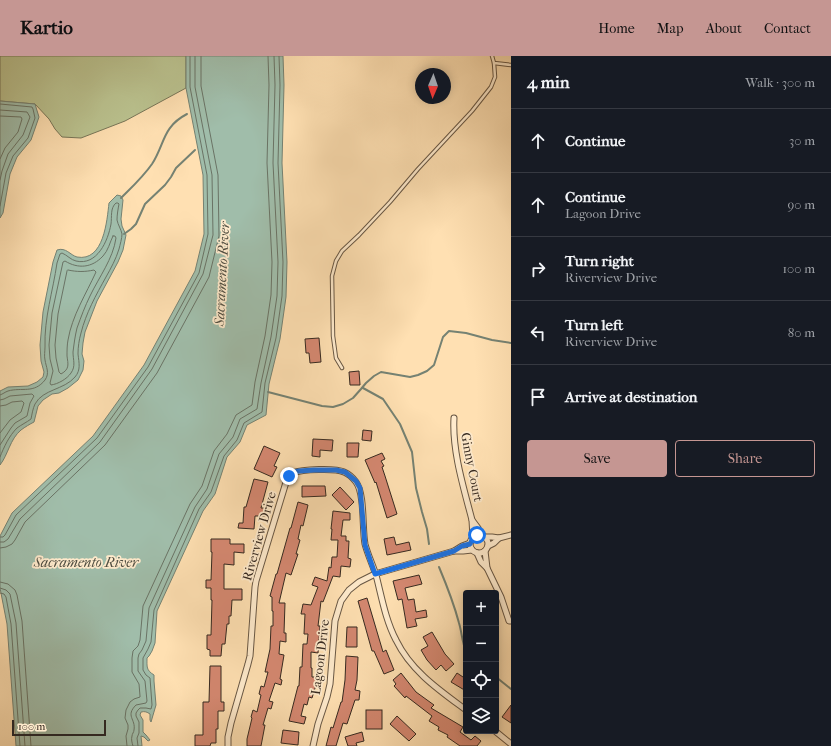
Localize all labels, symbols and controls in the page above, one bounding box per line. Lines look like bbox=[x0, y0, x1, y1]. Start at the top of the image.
text: Kartio bbox=[20, 17, 73, 39]
text: Home bbox=[598, 20, 635, 37]
text: Map bbox=[657, 20, 684, 37]
text: About bbox=[706, 20, 742, 37]
text: Contact bbox=[764, 20, 811, 37]
north arrow bbox=[415, 68, 451, 104]
text: 4 min bbox=[527, 72, 570, 92]
text: Walk · 300 m bbox=[745, 75, 815, 90]
icon: ahead bbox=[527, 130, 549, 152]
text: Continue bbox=[565, 132, 625, 150]
text: 30 m bbox=[789, 133, 815, 148]
text: Continue bbox=[565, 188, 625, 206]
icon: ahead bbox=[527, 194, 549, 216]
text: 90 m bbox=[787, 197, 815, 212]
text: Lagoon Drive bbox=[565, 206, 641, 221]
water label: Sacramento River bbox=[211, 220, 233, 328]
text: Turn right bbox=[565, 252, 634, 270]
icon: right bbox=[527, 258, 549, 280]
text: 100 m bbox=[782, 261, 815, 276]
text: Riverview Drive bbox=[565, 270, 657, 285]
text: Turn left bbox=[565, 316, 623, 334]
icon: left bbox=[527, 322, 549, 344]
text: 80 m bbox=[788, 325, 815, 340]
text: Riverview Drive bbox=[565, 334, 657, 349]
icon: arrive bbox=[527, 386, 549, 408]
text: Arrive at destination bbox=[565, 388, 697, 406]
street label: Ginny Court bbox=[458, 431, 486, 503]
button: Save bbox=[527, 440, 667, 477]
button: Share bbox=[675, 440, 815, 477]
route end bbox=[280, 467, 298, 485]
street label: Riverview Drive bbox=[239, 489, 279, 582]
route start bbox=[468, 526, 486, 544]
water label: Sacramento River bbox=[33, 554, 140, 571]
map controls bbox=[463, 590, 499, 734]
button: + bbox=[463, 590, 499, 626]
street label: Lagoon Drive bbox=[308, 618, 332, 696]
button: − bbox=[463, 626, 499, 662]
button: locate bbox=[463, 662, 499, 698]
button: layers bbox=[463, 698, 499, 734]
scale bar bbox=[12, 718, 106, 737]
text: 100 m bbox=[18, 720, 46, 733]

